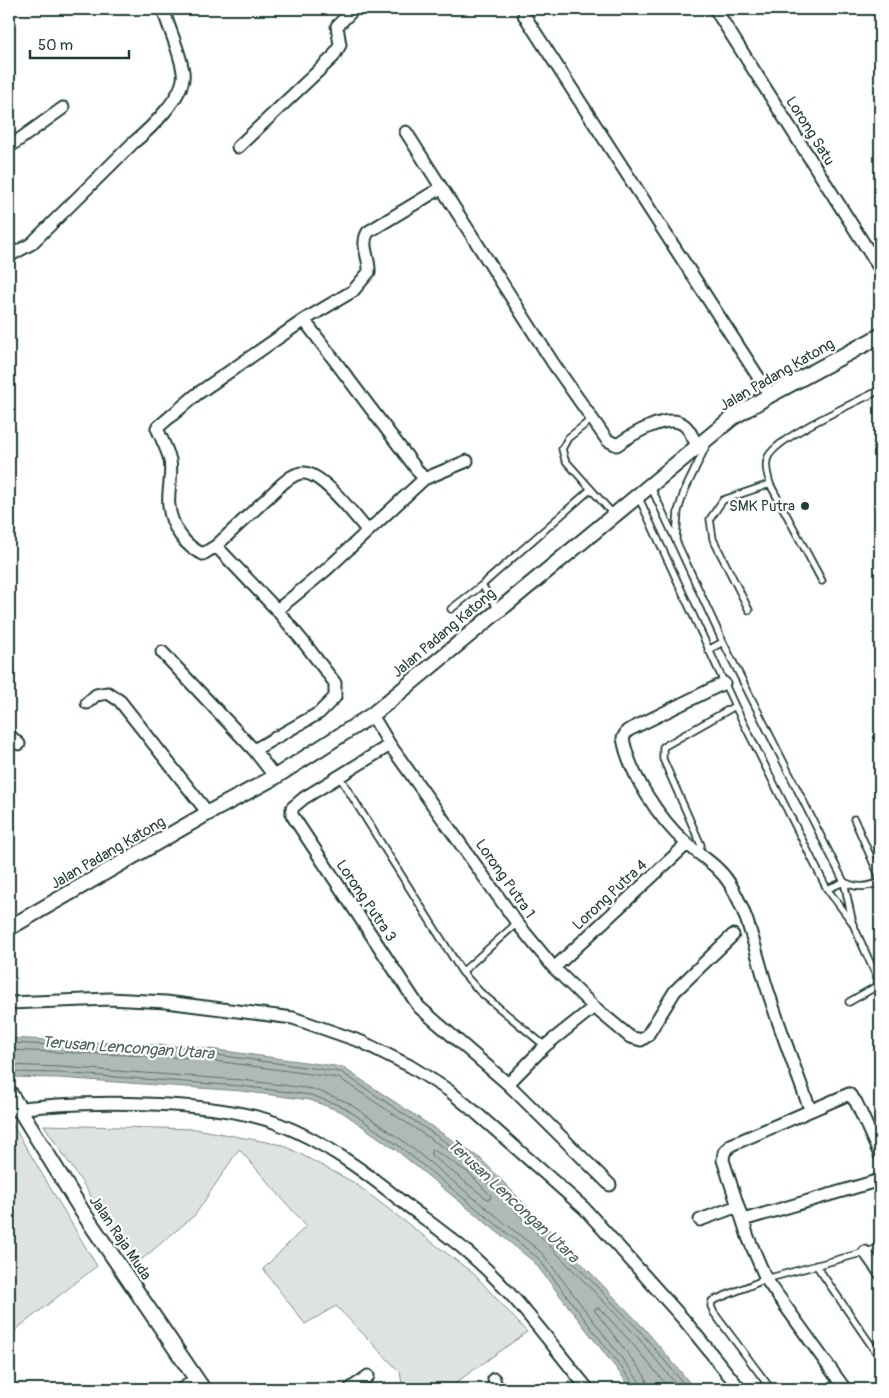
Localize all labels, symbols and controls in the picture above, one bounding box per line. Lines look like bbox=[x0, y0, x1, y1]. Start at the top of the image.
scale bar bbox=[30, 28, 129, 60]
text: 50 m bbox=[38, 36, 73, 55]
street label: Lorong Satu bbox=[781, 93, 839, 169]
street label: Jalan Padang Katong bbox=[716, 334, 838, 416]
place label: SMK Putra bbox=[729, 497, 795, 516]
marker: SMK Putra bbox=[799, 500, 811, 512]
street label: Jalan Padang Katong bbox=[388, 584, 500, 682]
street label: Jalan Padang Katong bbox=[47, 812, 169, 894]
street label: Lorong Putra 1 bbox=[471, 836, 539, 922]
street label: Lorong Putra 4 bbox=[569, 855, 651, 934]
street label: Lorong Putra 3 bbox=[332, 856, 400, 946]
water label: Terusan Lencongan Utara bbox=[41, 1032, 216, 1064]
water label: Terusan Lencongan Utara bbox=[443, 1135, 584, 1268]
street label: Jalan Raja Muda bbox=[85, 1192, 155, 1284]

